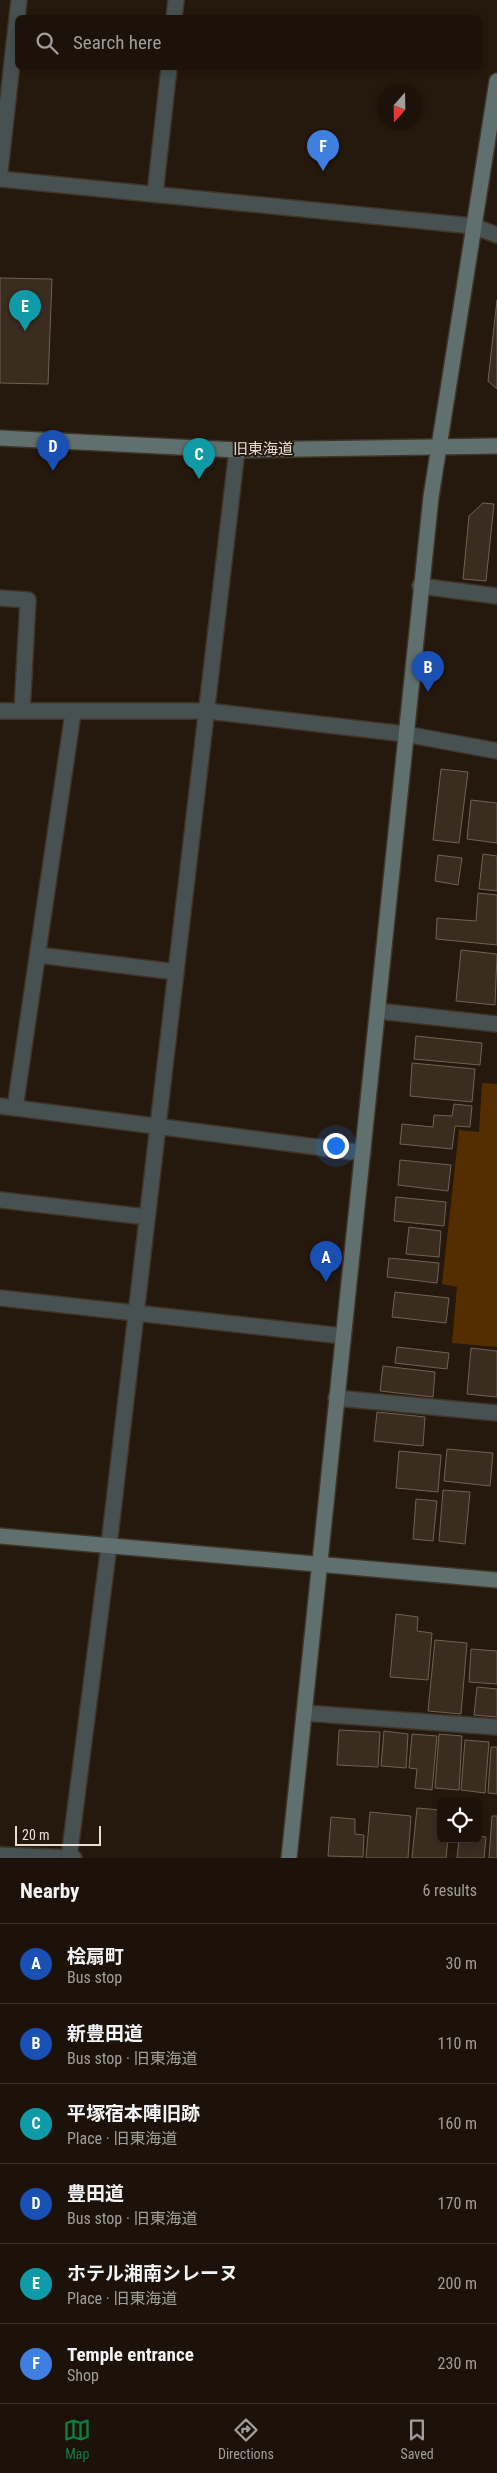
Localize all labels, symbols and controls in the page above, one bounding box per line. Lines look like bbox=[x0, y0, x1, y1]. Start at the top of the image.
search box bbox=[15, 15, 482, 70]
icon: search bbox=[33, 29, 61, 57]
text: Search here bbox=[73, 31, 161, 54]
north arrow bbox=[377, 85, 422, 130]
pin: F bbox=[307, 130, 339, 171]
pin: E bbox=[9, 290, 41, 331]
pin: D bbox=[37, 430, 69, 471]
pin: C bbox=[183, 438, 215, 479]
street label: 旧東海道 bbox=[233, 440, 293, 458]
pin: B bbox=[412, 651, 444, 692]
your location bbox=[323, 1133, 349, 1159]
pin: A bbox=[310, 1241, 342, 1282]
map controls bbox=[437, 1798, 482, 1843]
button: locate bbox=[437, 1798, 482, 1843]
scale bar bbox=[15, 1823, 101, 1846]
text: 20 m bbox=[22, 1827, 50, 1843]
text: Nearby bbox=[20, 1879, 79, 1903]
text: 6 results bbox=[422, 1881, 477, 1900]
text: 桧扇町 bbox=[67, 1945, 124, 1968]
text: A bbox=[31, 1954, 41, 1973]
text: 30 m bbox=[445, 1954, 477, 1973]
text: Bus stop bbox=[67, 1968, 122, 1987]
text: 新豊田道 bbox=[67, 2022, 143, 2045]
text: B bbox=[32, 2034, 40, 2053]
text: 110 m bbox=[438, 2034, 477, 2053]
text: Bus stop · 旧東海道 bbox=[67, 2049, 197, 2068]
text: 平塚宿本陣旧跡 bbox=[67, 2102, 200, 2125]
text: C bbox=[31, 2114, 41, 2133]
text: 160 m bbox=[438, 2114, 477, 2133]
text: Place · 旧東海道 bbox=[67, 2129, 177, 2148]
text: 豊田道 bbox=[67, 2182, 124, 2205]
text: D bbox=[31, 2194, 41, 2213]
text: 170 m bbox=[438, 2194, 477, 2213]
text: Bus stop · 旧東海道 bbox=[67, 2209, 197, 2228]
text: ホテル湘南シレーヌ bbox=[67, 2262, 238, 2285]
text: E bbox=[32, 2274, 40, 2293]
text: 200 m bbox=[438, 2274, 477, 2293]
text: Place · 旧東海道 bbox=[67, 2289, 177, 2308]
text: Temple entrance bbox=[67, 2343, 194, 2366]
text: F bbox=[32, 2354, 40, 2373]
text: 230 m bbox=[438, 2354, 477, 2373]
text: Shop bbox=[67, 2366, 99, 2385]
tab: Map bbox=[63, 2416, 91, 2462]
tab: Directions bbox=[218, 2416, 274, 2462]
tab: Saved bbox=[400, 2416, 434, 2462]

